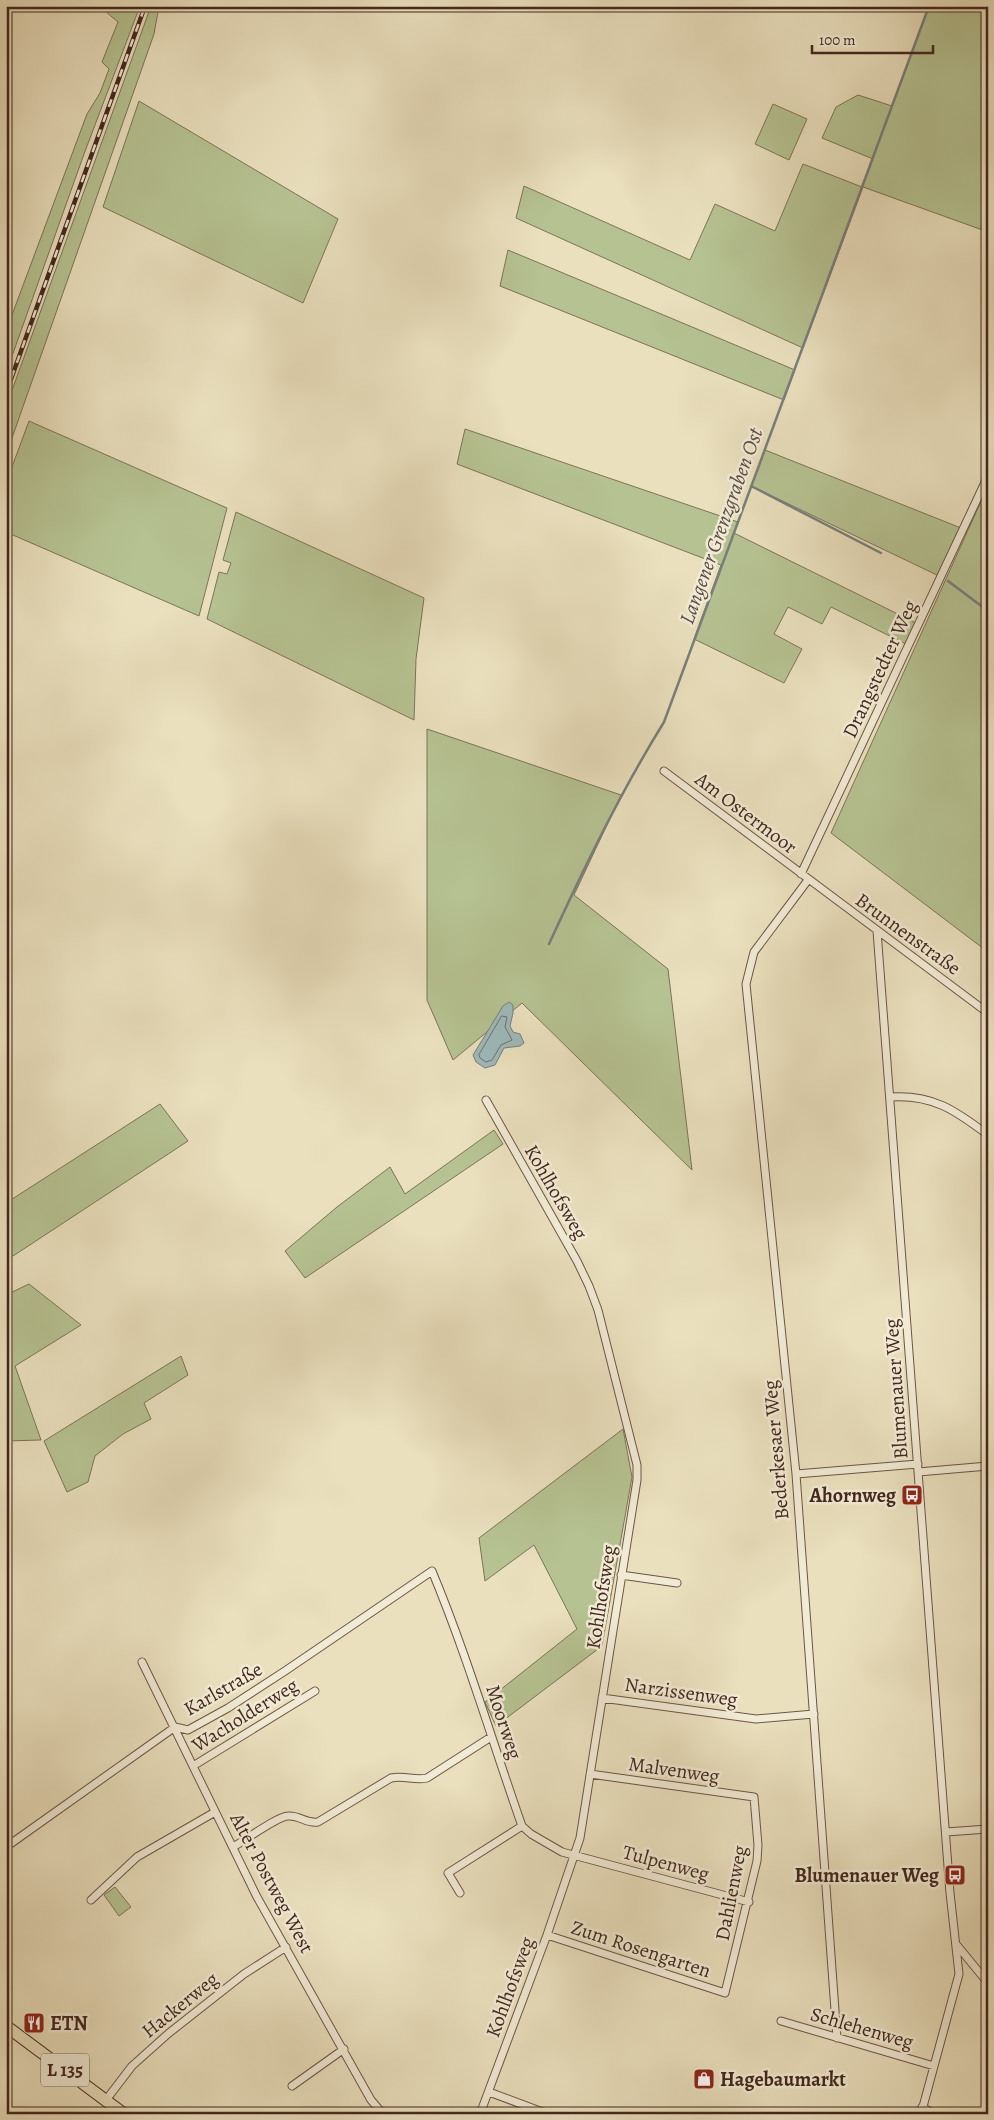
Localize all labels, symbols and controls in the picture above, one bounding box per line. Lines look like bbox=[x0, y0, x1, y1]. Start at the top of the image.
scale bar bbox=[812, 22, 933, 54]
text: 100 m bbox=[819, 30, 856, 50]
water label: Langener Grenzgraben Ost bbox=[673, 423, 770, 628]
street label: Drangstedter Weg bbox=[836, 596, 924, 742]
street label: Am Ostermoor bbox=[689, 765, 803, 860]
street label: Brunnenstraße bbox=[850, 887, 966, 981]
street label: Kohlhofsweg bbox=[518, 1140, 594, 1244]
street label: Blumenauer Weg bbox=[878, 1318, 914, 1460]
street label: Bederkesaer Weg bbox=[756, 1379, 796, 1521]
place label: Ahornweg bbox=[809, 1482, 897, 1509]
bus stop icon: Ahornweg bbox=[900, 1483, 924, 1507]
street label: Kohlhofsweg bbox=[579, 1543, 623, 1651]
street label: Karlstraße bbox=[179, 1656, 267, 1722]
street label: Narzissenweg bbox=[623, 1671, 739, 1713]
street label: Wacholderweg bbox=[186, 1672, 303, 1759]
street label: Moorweg bbox=[479, 1681, 529, 1763]
street label: Malvenweg bbox=[627, 1750, 721, 1790]
street label: Alter Postweg West bbox=[223, 1807, 321, 1958]
street label: Tulpenweg bbox=[620, 1838, 712, 1888]
street label: Dahlienweg bbox=[709, 1843, 753, 1943]
place label: Blumenauer Weg bbox=[794, 1862, 940, 1889]
bus stop icon: Blumenauer Weg bbox=[943, 1863, 967, 1887]
street label: Zum Rosengarten bbox=[568, 1914, 714, 1984]
street label: Kohlhofsweg bbox=[479, 1933, 541, 2041]
street label: Hackerweg bbox=[136, 1966, 224, 2044]
street label: Schlehenweg bbox=[807, 2000, 917, 2056]
place label: ETN bbox=[50, 2010, 88, 2037]
restaurant icon: ETN bbox=[22, 2011, 46, 2035]
road number: L 135 bbox=[41, 2054, 89, 2086]
place label: Hagebaumarkt bbox=[720, 2066, 846, 2093]
shop icon: Hagebaumarkt bbox=[692, 2067, 716, 2091]

